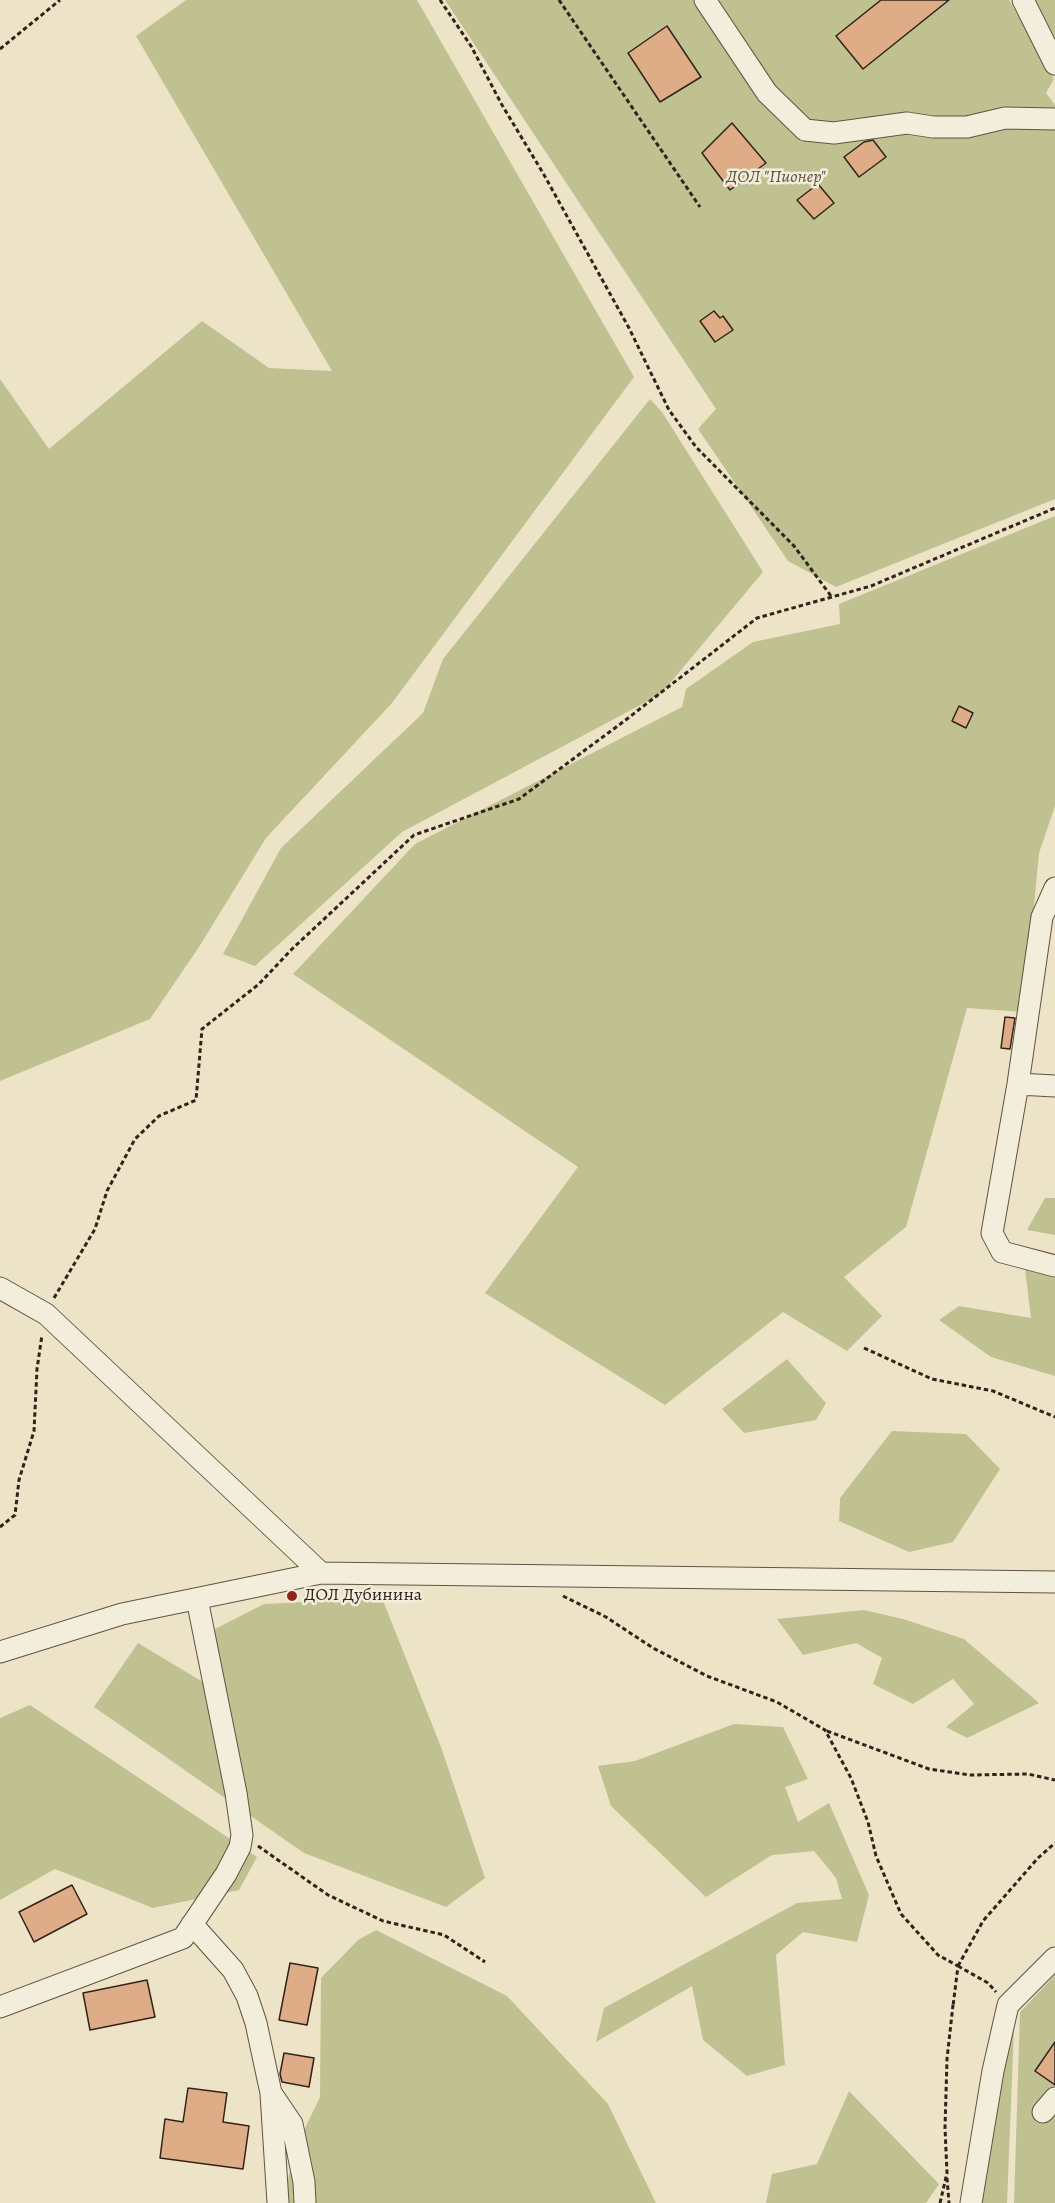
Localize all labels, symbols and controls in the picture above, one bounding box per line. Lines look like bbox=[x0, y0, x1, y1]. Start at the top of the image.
park label: ДОЛ "Пионер" bbox=[727, 167, 825, 189]
place label: ДОЛ Дубинина bbox=[304, 1585, 422, 1607]
marker: ДОЛ Дубинина bbox=[285, 1589, 299, 1603]

